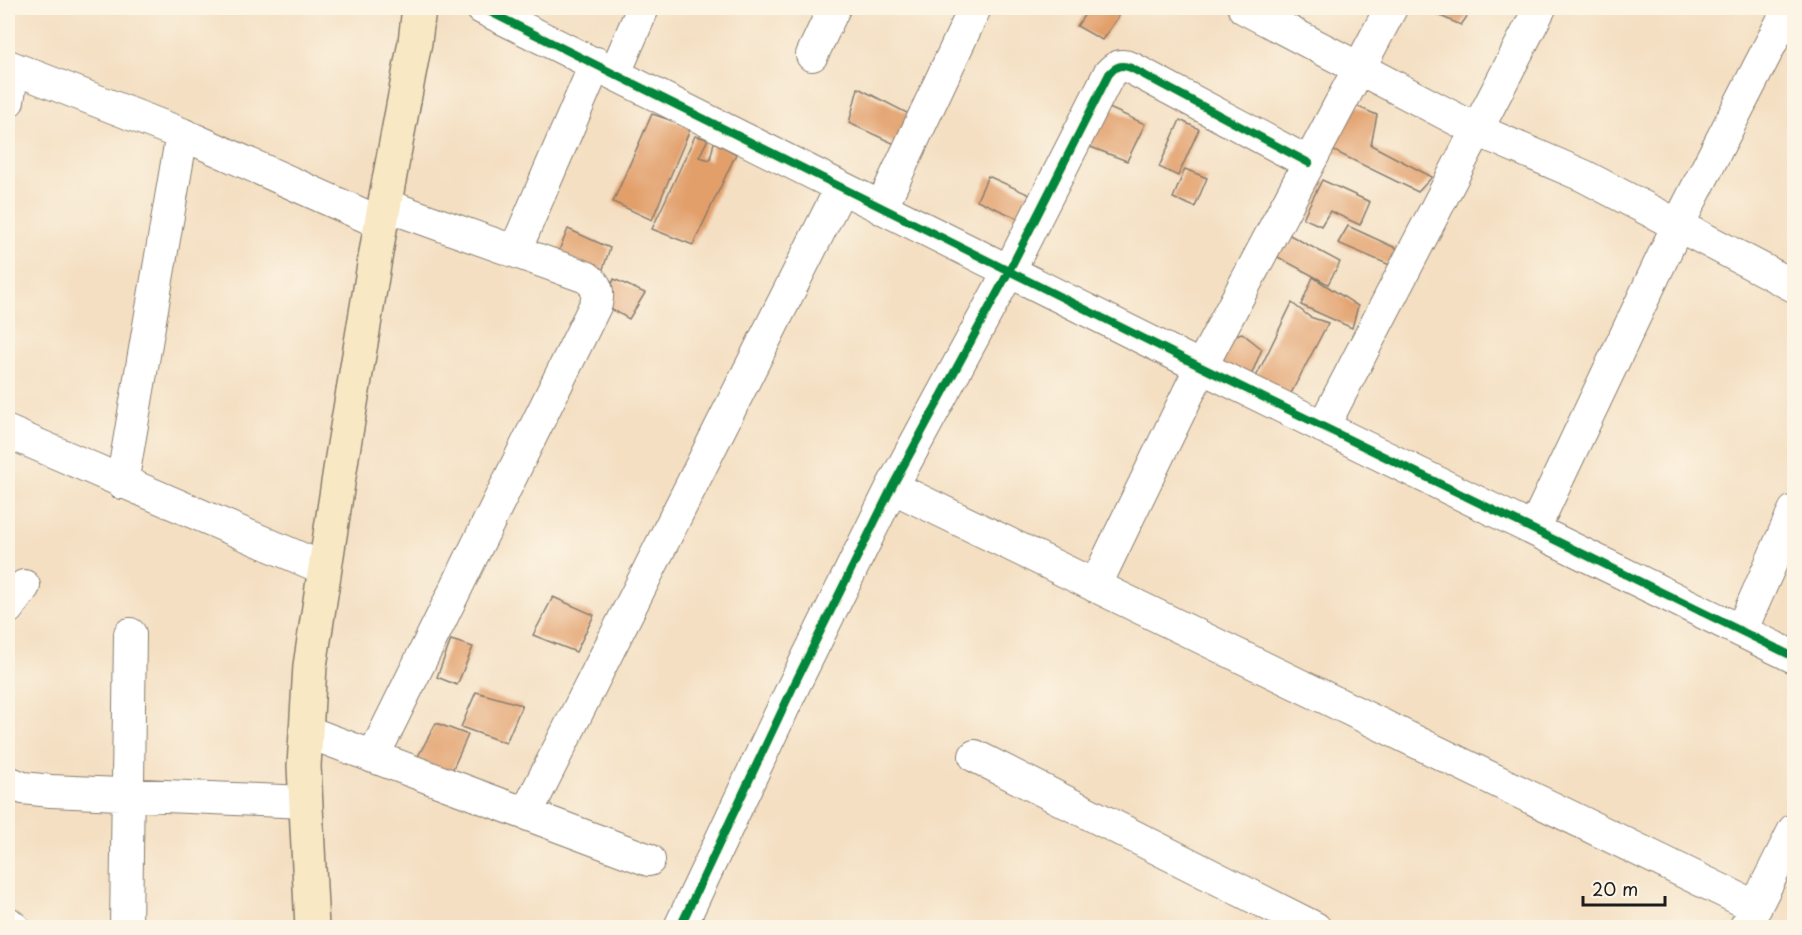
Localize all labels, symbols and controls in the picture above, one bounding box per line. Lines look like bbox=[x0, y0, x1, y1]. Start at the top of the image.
scale bar bbox=[1583, 869, 1666, 907]
text: 20 m bbox=[1592, 875, 1638, 902]

